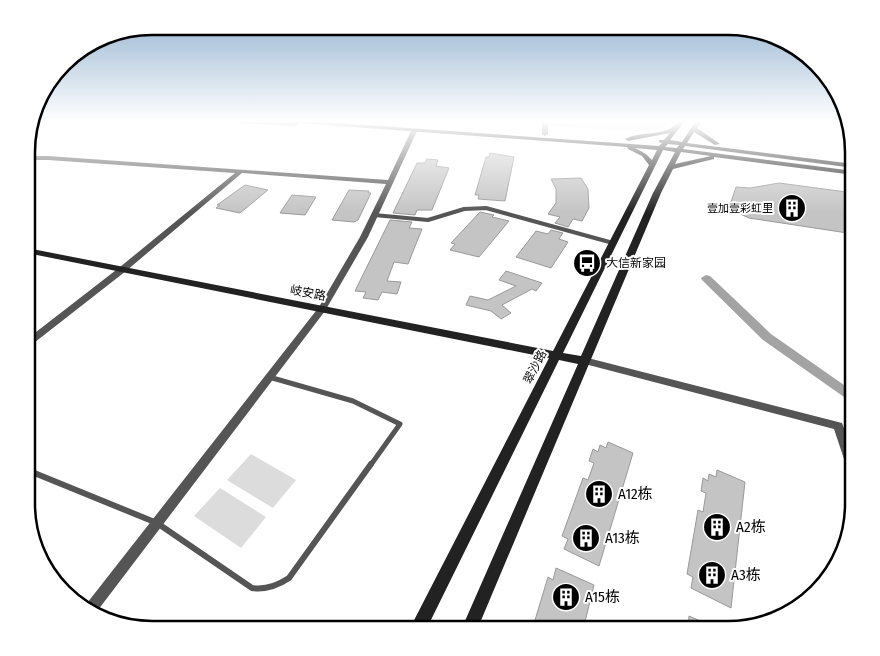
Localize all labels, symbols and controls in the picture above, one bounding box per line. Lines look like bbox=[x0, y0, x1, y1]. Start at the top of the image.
building icon: 壹加壹彩虹里 bbox=[777, 193, 807, 223]
place label: 壹加壹彩虹里 bbox=[707, 202, 773, 215]
bus stop icon: 大信新家园 bbox=[572, 248, 602, 278]
place label: 大信新家园 bbox=[606, 256, 666, 270]
street label: 岐安路 bbox=[289, 283, 327, 303]
street label: 翠沙路 bbox=[521, 348, 549, 386]
building icon: A12栋 bbox=[584, 479, 614, 509]
place label: A12栋 bbox=[618, 485, 653, 503]
building icon: A2栋 bbox=[702, 512, 732, 542]
place label: A2栋 bbox=[736, 518, 766, 536]
building icon: A13栋 bbox=[571, 523, 601, 553]
place label: A13栋 bbox=[605, 529, 640, 547]
building icon: A3栋 bbox=[697, 560, 727, 590]
place label: A3栋 bbox=[731, 566, 761, 584]
building icon: A15栋 bbox=[551, 582, 581, 612]
place label: A15栋 bbox=[585, 588, 620, 606]

